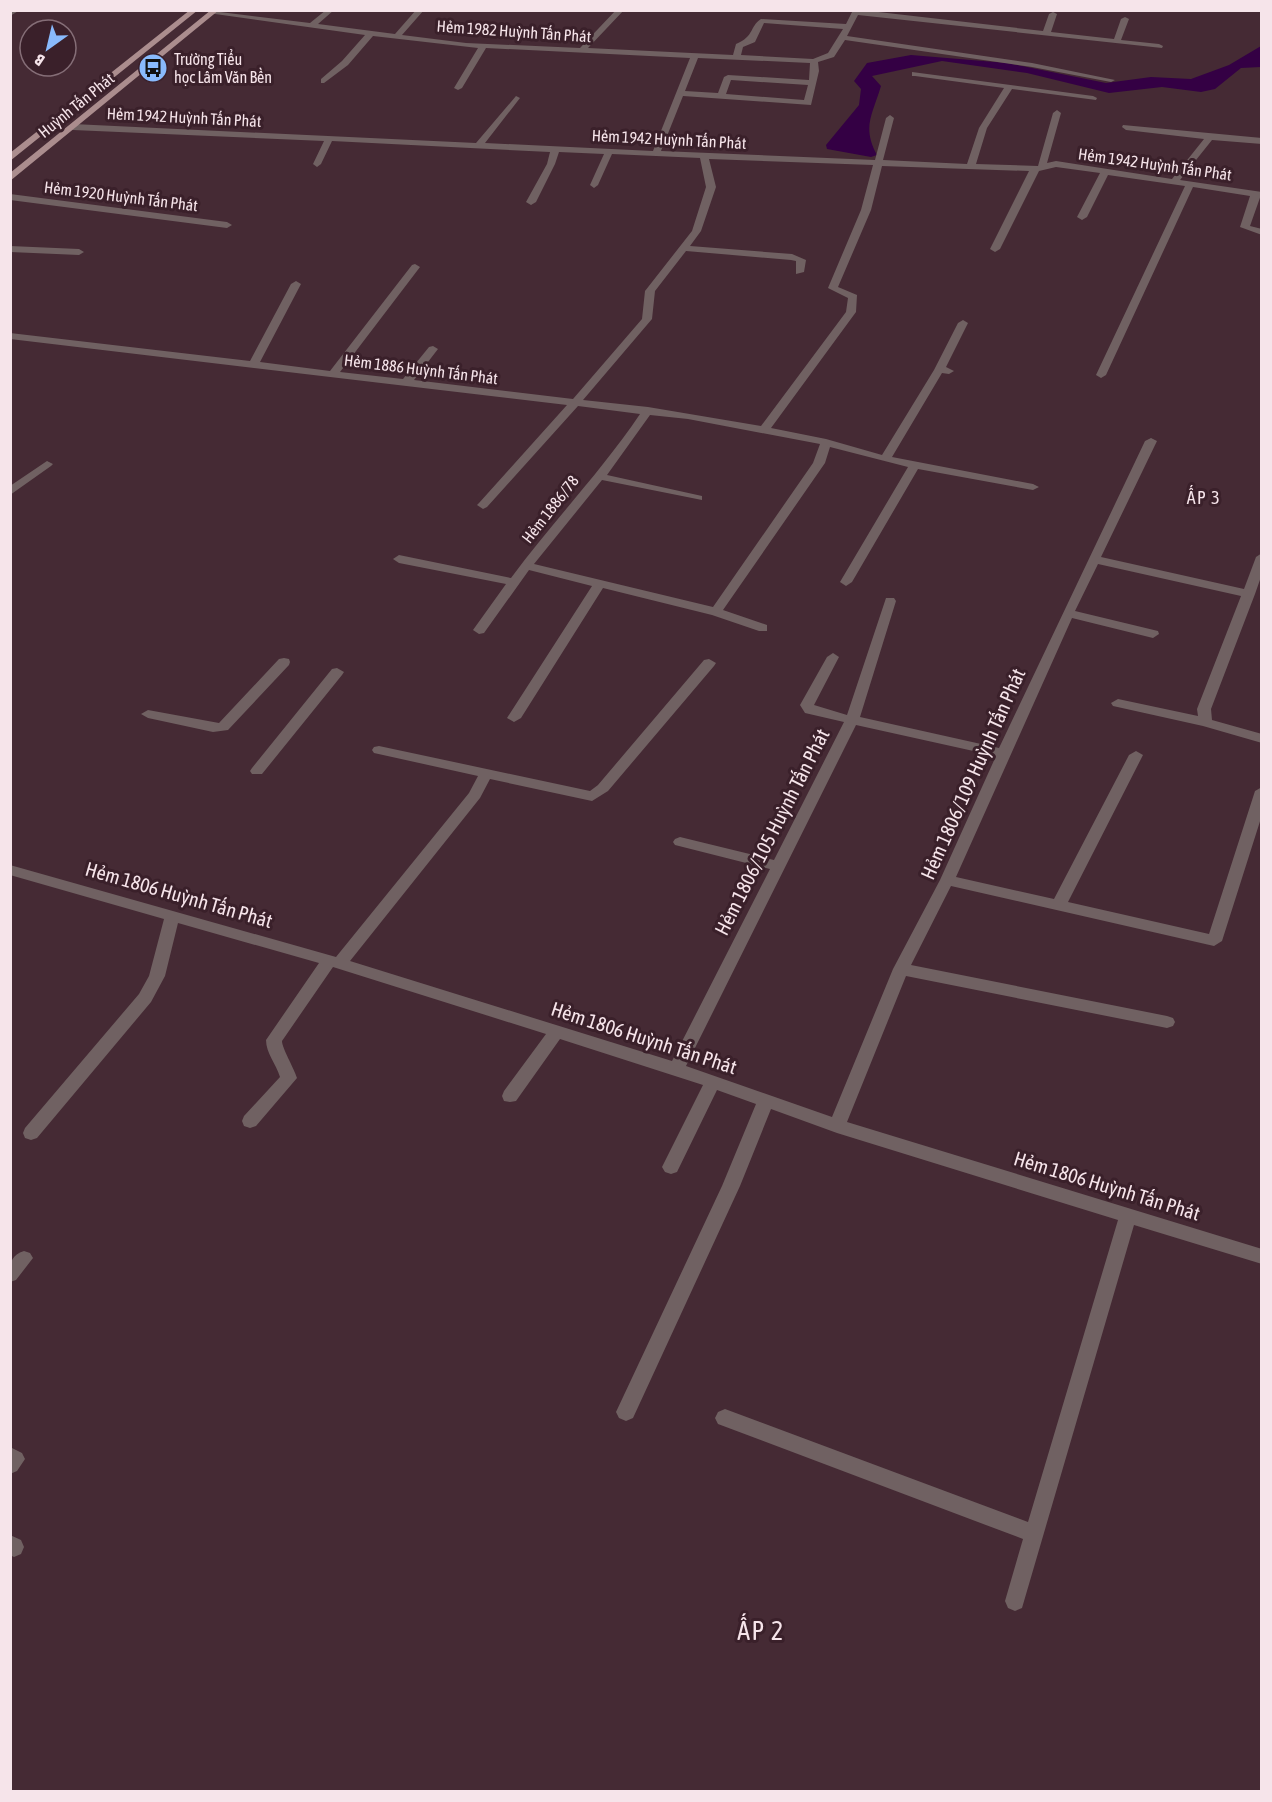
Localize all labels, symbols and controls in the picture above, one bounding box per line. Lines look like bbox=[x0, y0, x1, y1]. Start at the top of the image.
street label: Hẻm 1982 Huỳnh Tấn Phát bbox=[436, 16, 592, 46]
north arrow bbox=[18, 18, 78, 78]
place label: Trường Tiểu học Lâm Văn Bền bbox=[174, 49, 272, 86]
text: B bbox=[31, 51, 48, 70]
bus stop icon: Trường Tiểu học Lâm Văn Bền bbox=[137, 52, 169, 84]
street label: Huỳnh Tấn Phát bbox=[34, 68, 118, 142]
street label: Hẻm 1942 Huỳnh Tấn Phát bbox=[106, 103, 262, 131]
street label: Hẻm 1942 Huỳnh Tấn Phát bbox=[591, 125, 747, 153]
street label: Hẻm 1942 Huỳnh Tấn Phát bbox=[1077, 143, 1233, 185]
street label: Hẻm 1920 Huỳnh Tấn Phát bbox=[43, 177, 199, 215]
street label: Hẻm 1886 Huỳnh Tấn Phát bbox=[343, 350, 499, 388]
street label: Hẻm 1886/78 bbox=[518, 472, 582, 546]
district label: ẤP 3 bbox=[1187, 485, 1221, 508]
street label: Hẻm 1806/109 Huỳnh Tấn Phát bbox=[916, 665, 1030, 883]
street label: Hẻm 1806/105 Huỳnh Tấn Phát bbox=[709, 725, 834, 939]
street label: Hẻm 1806 Huỳnh Tấn Phát bbox=[83, 857, 276, 932]
street label: Hẻm 1806 Huỳnh Tấn Phát bbox=[549, 997, 740, 1078]
street label: Hẻm 1806 Huỳnh Tấn Phát bbox=[1011, 1146, 1203, 1225]
district label: ẤP 2 bbox=[737, 1613, 785, 1646]

